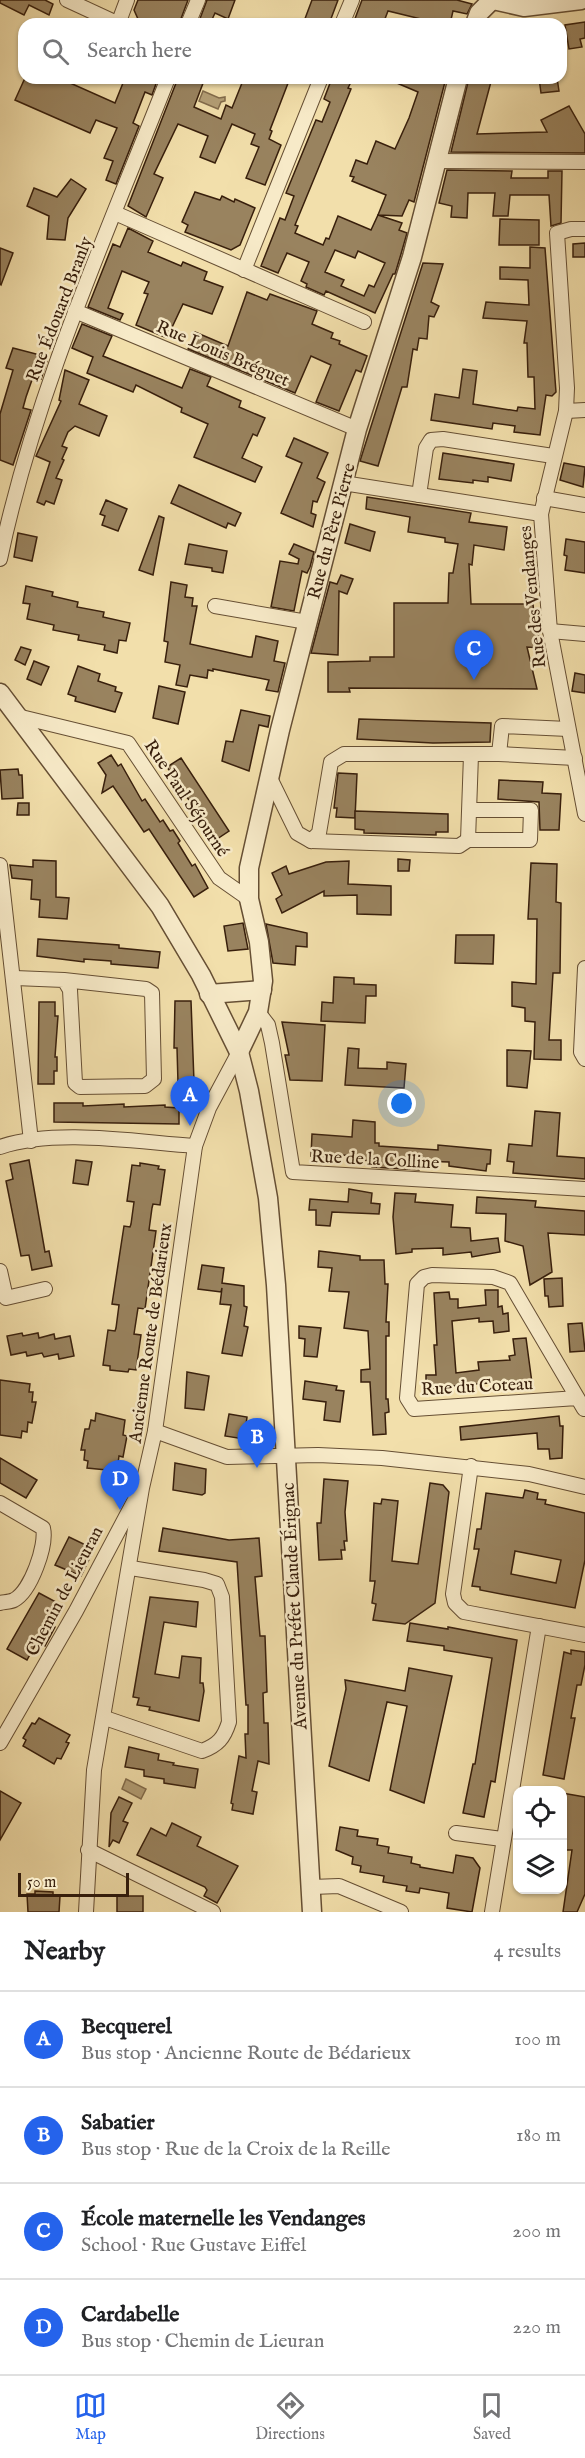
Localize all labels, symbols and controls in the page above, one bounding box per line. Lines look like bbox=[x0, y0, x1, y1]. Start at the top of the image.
search box bbox=[18, 18, 567, 84]
icon: search bbox=[39, 35, 72, 68]
text: Search here bbox=[87, 37, 192, 65]
street label: Rue Édouard Branly bbox=[20, 233, 99, 385]
street label: Rue Louis Bréguet bbox=[152, 316, 292, 393]
street label: Rue du Père Pierre bbox=[303, 461, 362, 602]
street label: Rue des Vendanges bbox=[515, 524, 552, 669]
pin: C bbox=[454, 630, 494, 680]
street label: Rue Paul Séjourné bbox=[138, 736, 233, 862]
pin: A bbox=[170, 1076, 210, 1126]
your location bbox=[387, 1089, 416, 1118]
street label: Rue de la Colline bbox=[310, 1146, 440, 1175]
street label: Ancienne Route de Bédarieux bbox=[125, 1222, 178, 1446]
street label: Rue du Coteau bbox=[420, 1373, 534, 1402]
pin: B bbox=[238, 1418, 276, 1468]
pin: D bbox=[100, 1460, 140, 1510]
street label: Avenue du Préfet Claude Érignac bbox=[276, 1482, 314, 1731]
street label: Chemin de Lieuran bbox=[21, 1522, 109, 1661]
map controls bbox=[513, 1786, 567, 1894]
button: locate bbox=[513, 1786, 567, 1840]
button: layers bbox=[513, 1840, 567, 1894]
scale bar bbox=[18, 1870, 129, 1898]
text: 50 m bbox=[27, 1873, 56, 1893]
text: Nearby bbox=[24, 1935, 105, 1968]
text: 4 results bbox=[494, 1939, 561, 1964]
text: Becquerel bbox=[81, 2013, 172, 2041]
text: A bbox=[37, 2027, 50, 2052]
text: 100 m bbox=[514, 2027, 561, 2052]
text: Bus stop · Ancienne Route de Bédarieux bbox=[81, 2041, 411, 2066]
text: Sabatier bbox=[81, 2109, 155, 2137]
text: B bbox=[37, 2123, 50, 2148]
text: 180 m bbox=[516, 2123, 561, 2148]
text: Bus stop · Rue de la Croix de la Reille bbox=[81, 2137, 390, 2162]
text: École maternelle les Vendanges bbox=[81, 2205, 366, 2233]
text: C bbox=[36, 2219, 51, 2244]
text: 200 m bbox=[512, 2219, 561, 2244]
text: School · Rue Gustave Eiffel bbox=[81, 2233, 306, 2258]
text: Cardabelle bbox=[81, 2301, 179, 2329]
text: D bbox=[35, 2315, 52, 2340]
text: 220 m bbox=[513, 2315, 561, 2340]
text: Bus stop · Chemin de Lieuran bbox=[81, 2329, 324, 2354]
tab: Map bbox=[74, 2389, 107, 2445]
tab: Directions bbox=[255, 2389, 325, 2445]
tab: Saved bbox=[473, 2389, 511, 2445]

